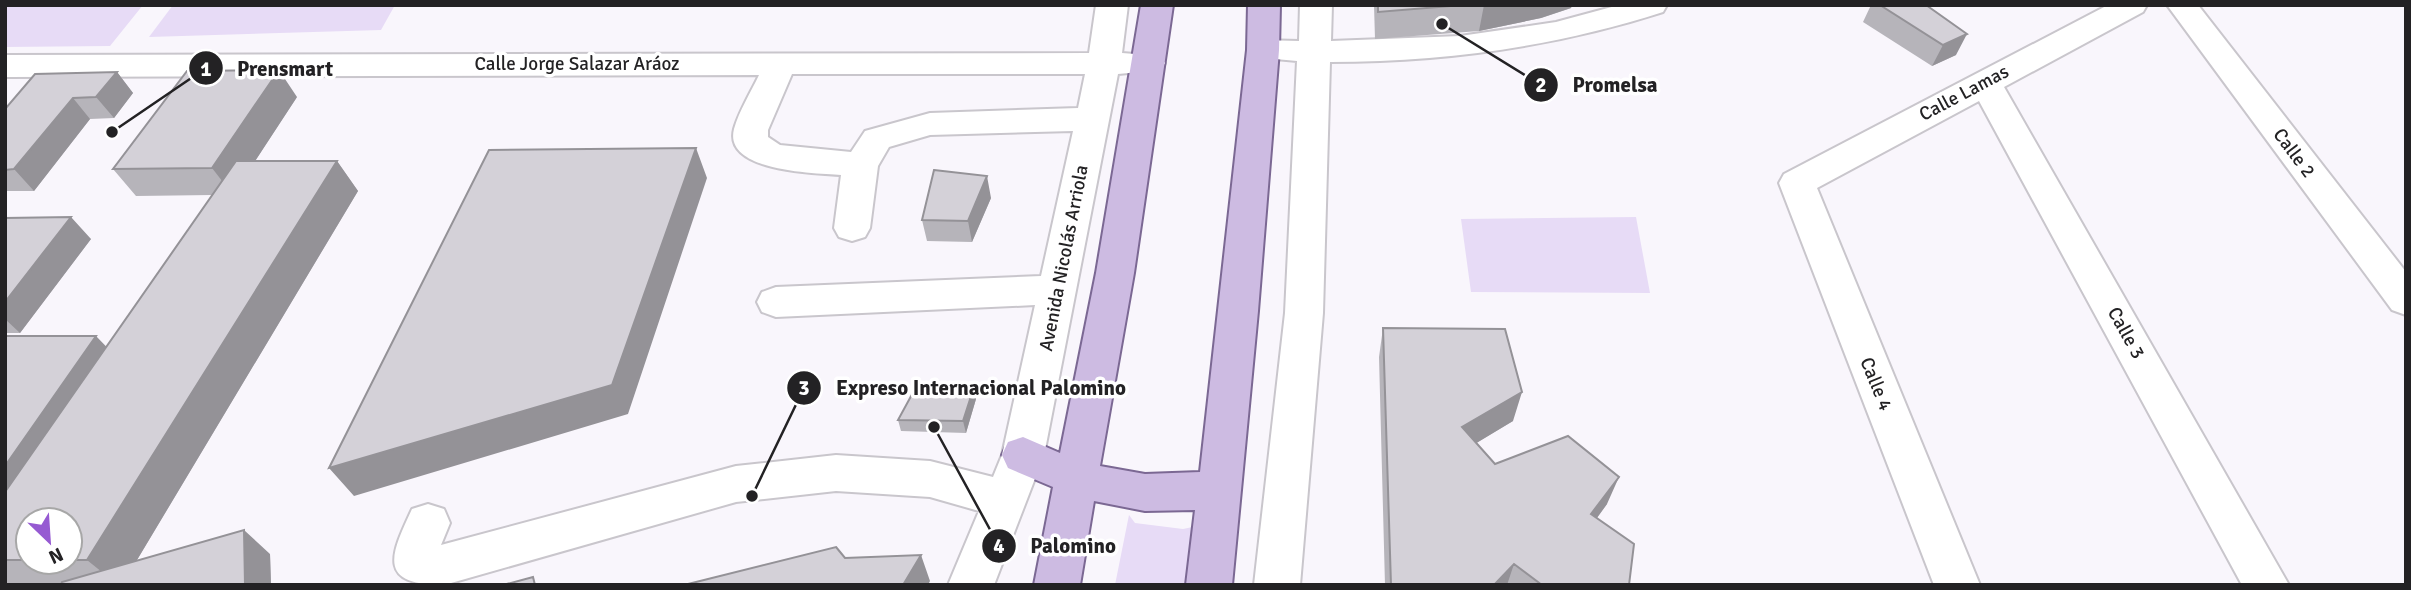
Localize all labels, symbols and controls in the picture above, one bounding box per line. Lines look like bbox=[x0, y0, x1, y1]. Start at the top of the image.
callout: Prensmart bbox=[188, 47, 347, 89]
street label: Calle Jorge Salazar Aráoz bbox=[474, 52, 680, 76]
text: 1 bbox=[200, 56, 212, 82]
text: Prensmart bbox=[237, 56, 333, 82]
street label: Calle Lamas bbox=[1915, 59, 2013, 127]
callout: Promelsa bbox=[1523, 64, 1672, 106]
text: 2 bbox=[1535, 72, 1547, 98]
text: Promelsa bbox=[1572, 72, 1658, 98]
street label: Calle 2 bbox=[2268, 124, 2320, 182]
street label: Avenida Nicolás Arriola bbox=[1034, 163, 1094, 353]
street label: Calle 3 bbox=[2102, 303, 2150, 363]
street label: Calle 4 bbox=[1854, 354, 1898, 414]
callout: Expreso Internacional Palomino bbox=[787, 367, 1140, 409]
text: 3 bbox=[798, 375, 810, 401]
text: Expreso Internacional Palomino bbox=[836, 375, 1126, 401]
north arrow bbox=[14, 506, 84, 576]
callout: Palomino bbox=[982, 525, 1130, 567]
text: 4 bbox=[993, 533, 1005, 559]
text: Palomino bbox=[1030, 533, 1116, 559]
text: N bbox=[45, 542, 67, 569]

